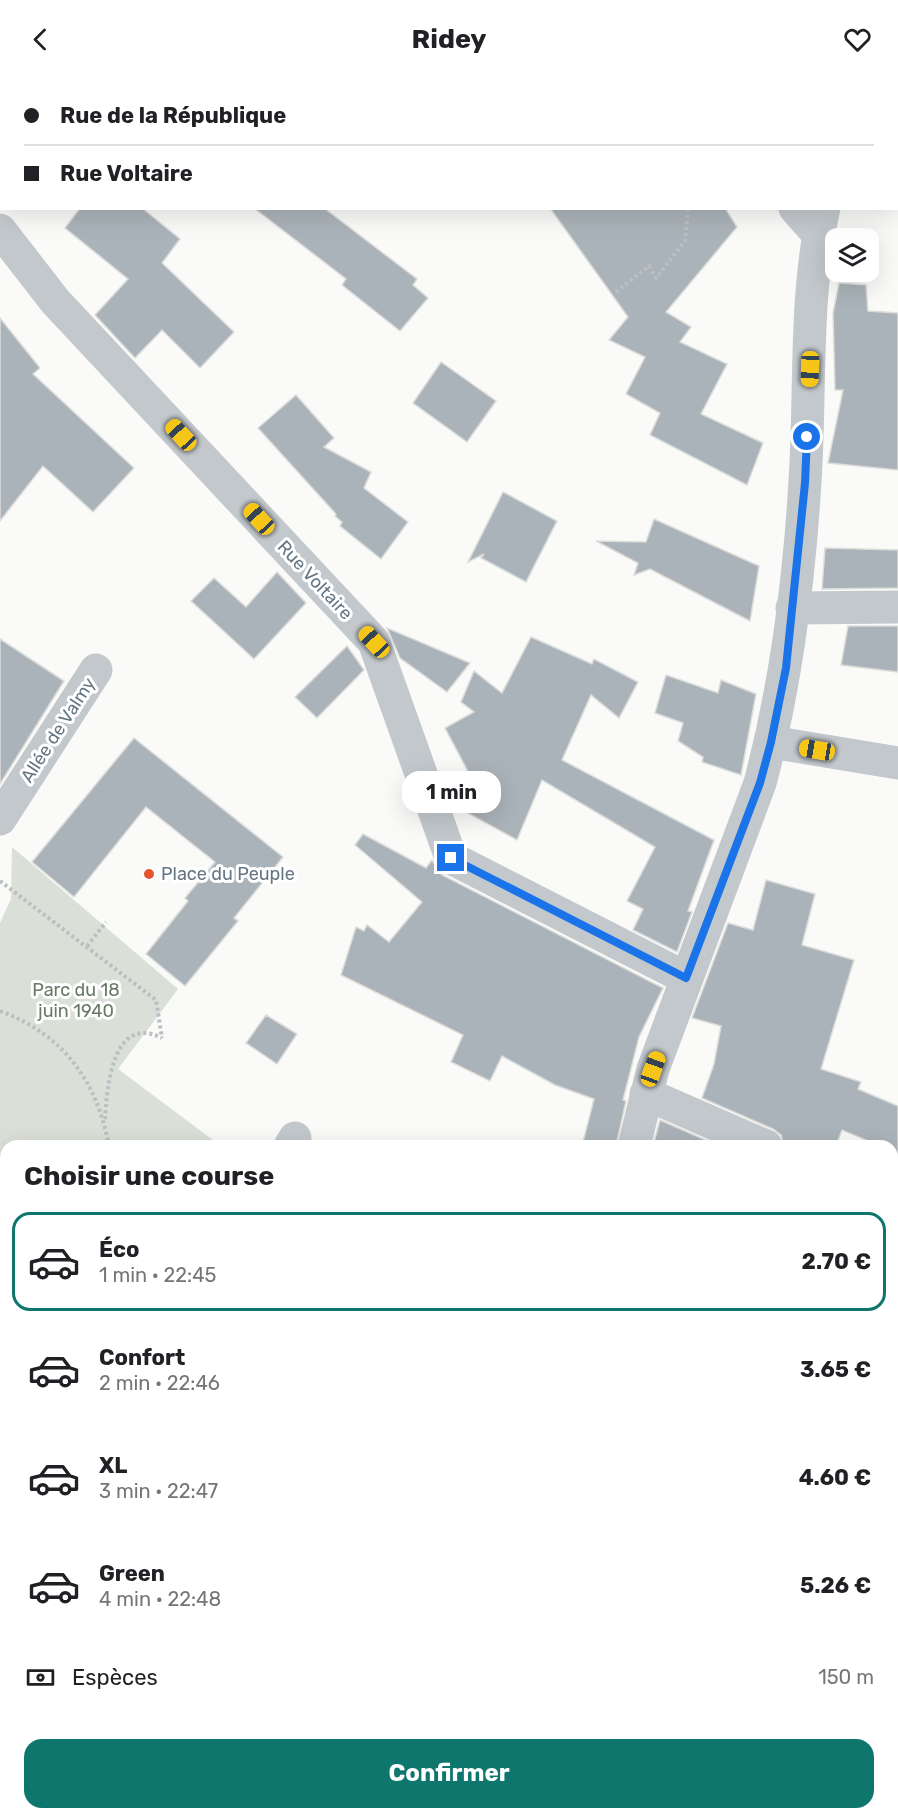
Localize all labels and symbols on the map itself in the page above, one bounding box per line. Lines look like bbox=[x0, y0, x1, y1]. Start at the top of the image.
car bbox=[800, 351, 820, 387]
car bbox=[162, 416, 200, 454]
route start bbox=[793, 423, 820, 450]
car bbox=[240, 500, 278, 538]
street label: Rue Voltaire bbox=[273, 536, 357, 624]
car bbox=[355, 623, 393, 661]
street label: Allée de Valmy bbox=[16, 673, 100, 787]
car bbox=[798, 738, 836, 762]
callout: 1 min bbox=[402, 771, 500, 813]
route end bbox=[437, 844, 464, 871]
place label: Place du Peuple bbox=[161, 863, 295, 885]
marker: Place du Peuple bbox=[142, 867, 156, 881]
park label: Parc du 18 juin 1940 bbox=[32, 979, 120, 1022]
car bbox=[638, 1049, 668, 1089]

